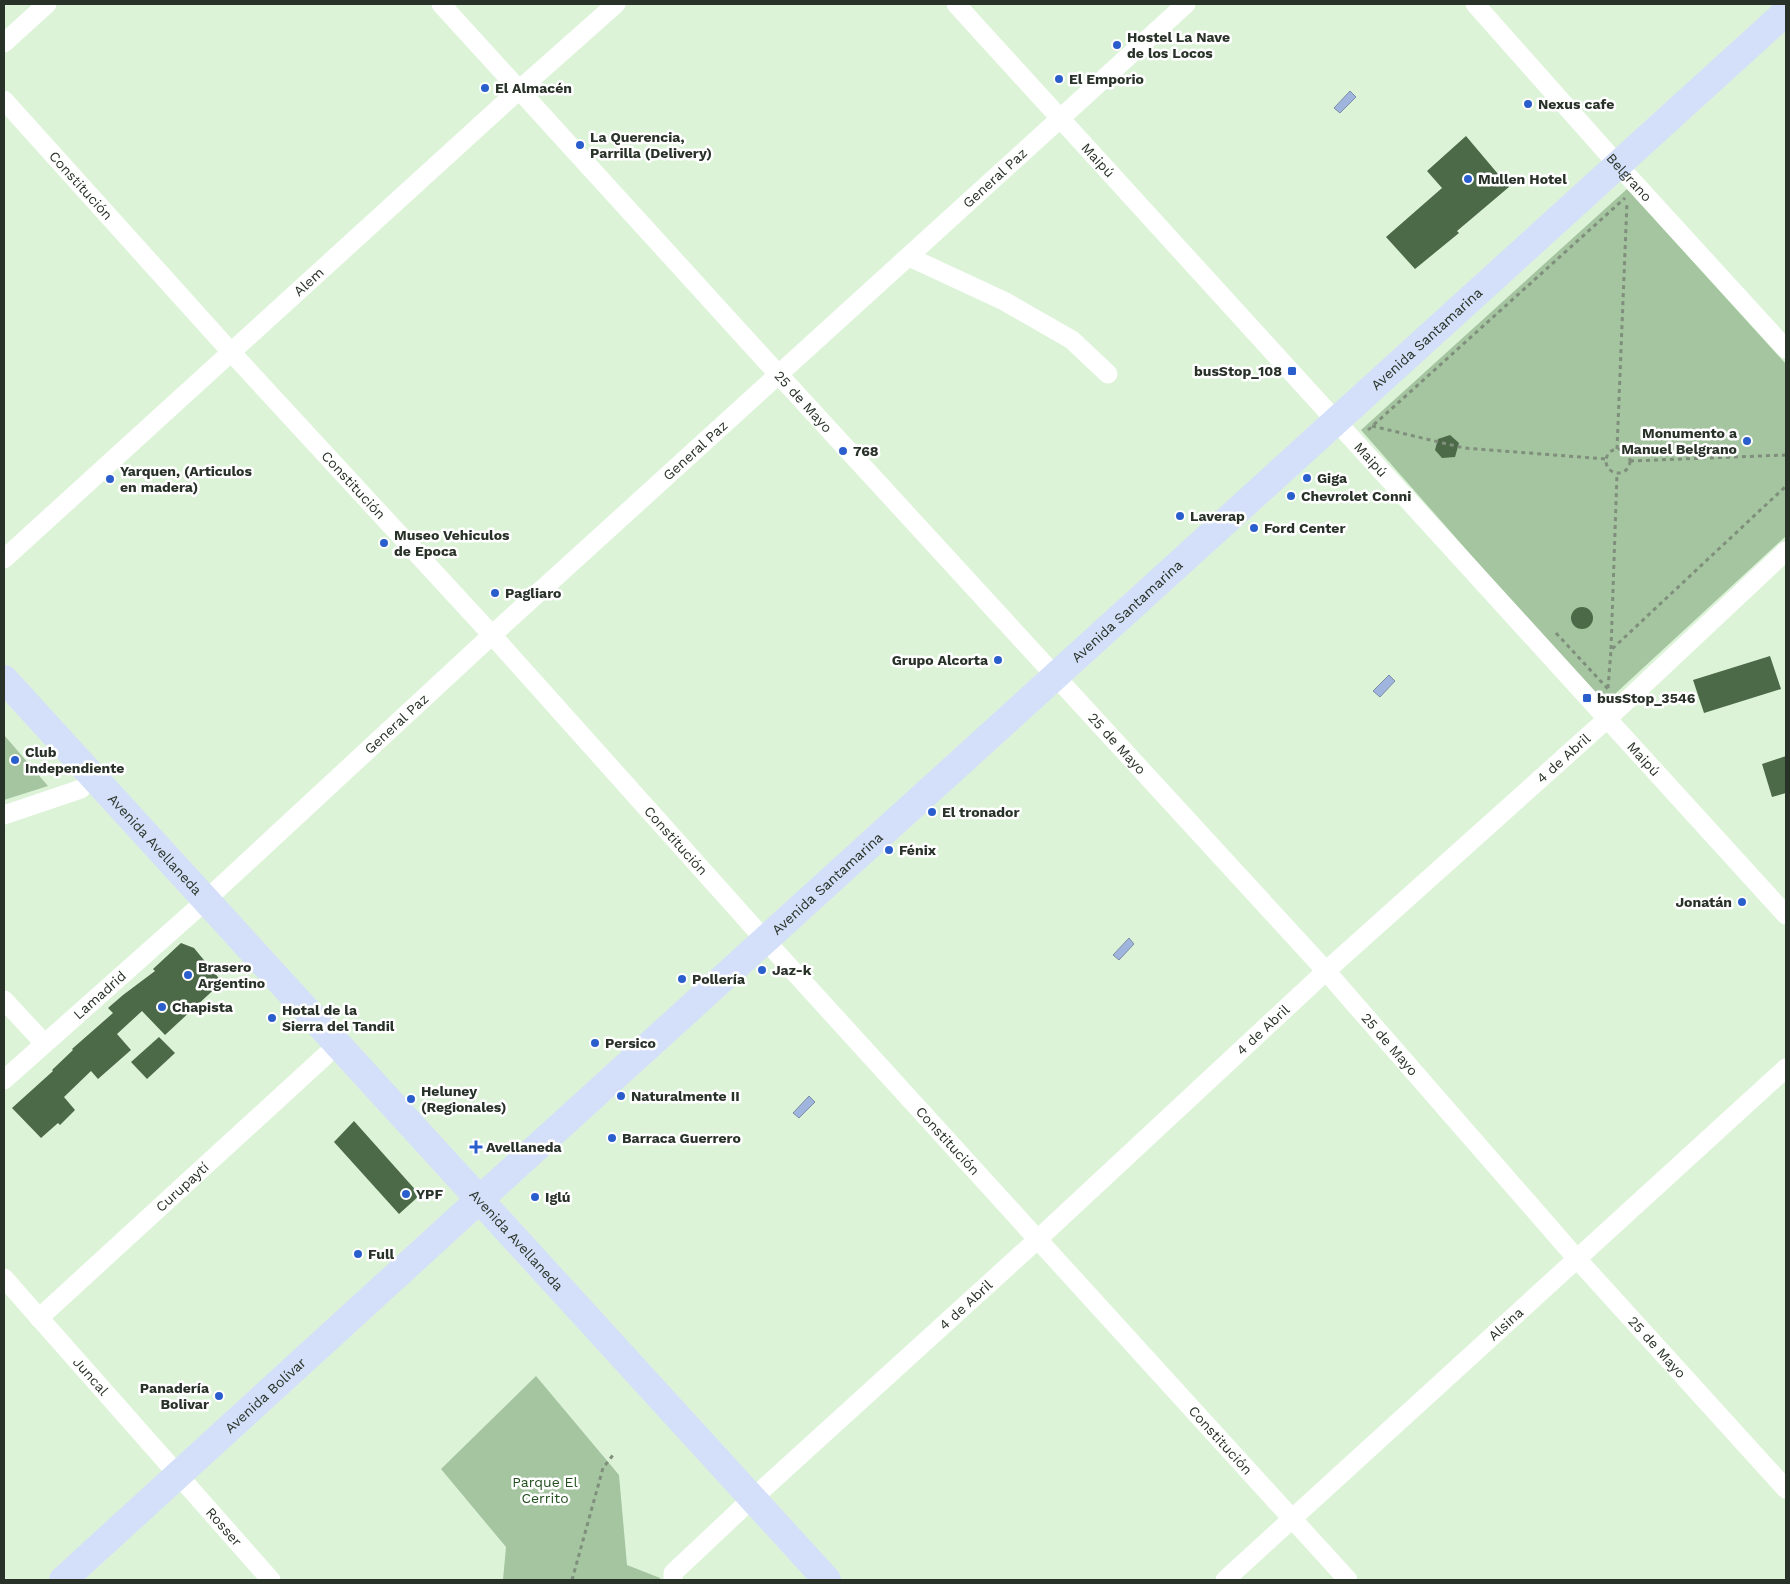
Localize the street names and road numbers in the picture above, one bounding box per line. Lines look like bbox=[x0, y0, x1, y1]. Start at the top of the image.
street label: Maipú bbox=[1078, 139, 1118, 181]
street label: General Paz bbox=[959, 145, 1030, 211]
street label: Constitución bbox=[46, 148, 116, 223]
street label: Belgrano bbox=[1603, 150, 1655, 205]
street label: Alem bbox=[290, 264, 327, 299]
street label: Avenida Santamarina bbox=[1368, 284, 1485, 393]
street label: 25 de Mayo bbox=[771, 368, 836, 436]
street label: General Paz bbox=[660, 417, 730, 483]
street label: Maipú bbox=[1351, 439, 1391, 480]
street label: Constitución bbox=[318, 448, 389, 522]
street label: Avenida Santamarina bbox=[1068, 557, 1186, 666]
street label: General Paz bbox=[361, 690, 431, 757]
street label: 25 de Mayo bbox=[1085, 709, 1149, 778]
street label: 4 de Abril bbox=[1533, 730, 1594, 786]
street label: Maipú bbox=[1624, 738, 1663, 779]
street label: Avenida Avellaneda bbox=[105, 791, 205, 898]
street label: Constitución bbox=[641, 803, 711, 878]
street label: Avenida Santamarina bbox=[768, 829, 886, 938]
street label: Lamadrid bbox=[70, 967, 129, 1022]
street label: 4 de Abril bbox=[1233, 1001, 1293, 1058]
street label: 25 de Mayo bbox=[1358, 1010, 1421, 1079]
street label: Constitución bbox=[913, 1103, 983, 1178]
street label: Curupaytí bbox=[152, 1159, 212, 1215]
street label: Avenida Avellaneda bbox=[466, 1186, 567, 1294]
street label: 4 de Abril bbox=[936, 1276, 996, 1333]
street label: Alsina bbox=[1485, 1304, 1526, 1344]
street label: 25 de Mayo bbox=[1625, 1313, 1689, 1381]
street label: Juncal bbox=[70, 1354, 112, 1399]
street label: Avenida Bolívar bbox=[221, 1354, 309, 1436]
street label: Constitución bbox=[1185, 1403, 1256, 1478]
street label: Rosser bbox=[203, 1504, 245, 1549]

